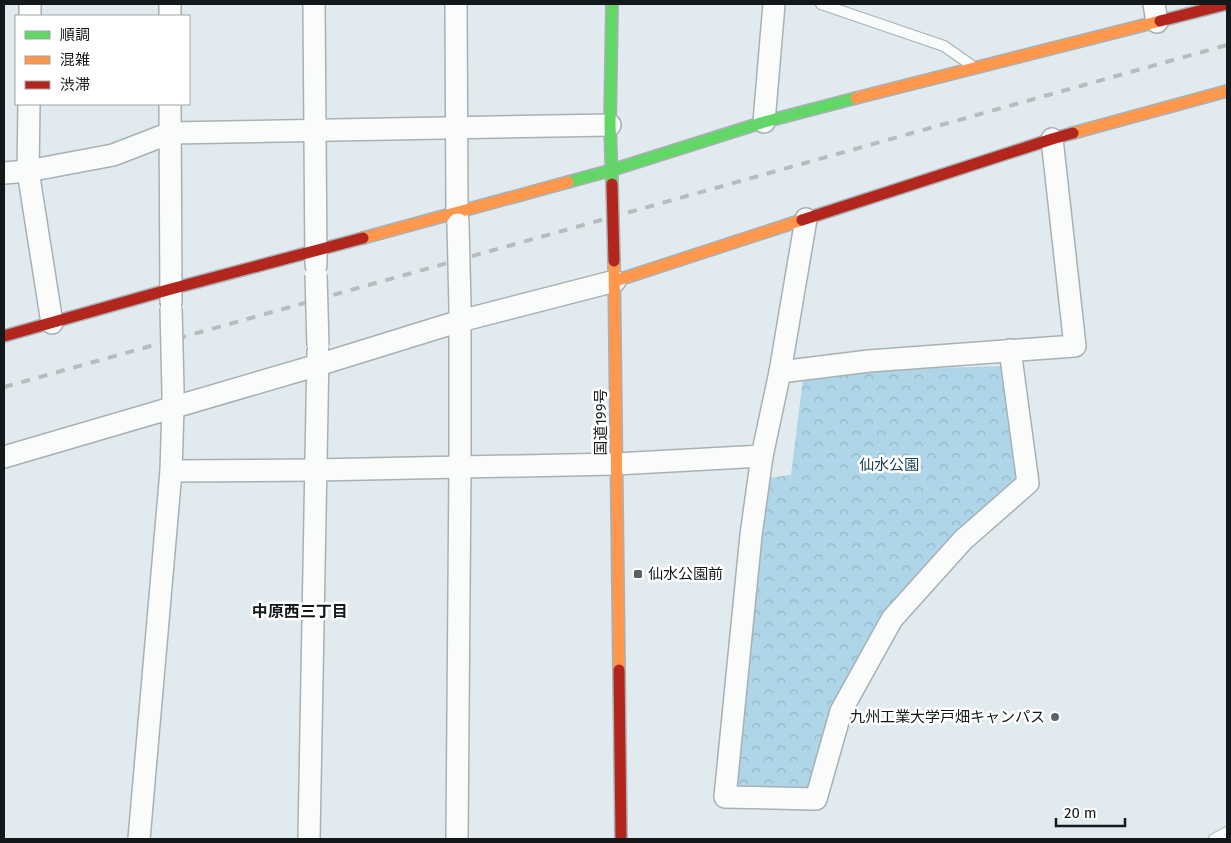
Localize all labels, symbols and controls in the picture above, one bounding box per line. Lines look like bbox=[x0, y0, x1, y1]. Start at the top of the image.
legend bbox=[15, 15, 190, 105]
text: 順調 bbox=[60, 26, 90, 44]
text: 混雑 bbox=[60, 51, 90, 69]
text: 渋滞 bbox=[60, 76, 90, 94]
street label: 国道199号 bbox=[592, 388, 610, 456]
park label: 仙水公園 bbox=[859, 456, 919, 474]
place label: 仙水公園前 bbox=[648, 565, 723, 583]
marker: 仙水公園前 bbox=[632, 568, 644, 580]
district label: 中原西三丁目 bbox=[252, 602, 348, 621]
place label: 九州工業大学戸畑キャンパス bbox=[850, 708, 1045, 726]
marker: 九州工業大学戸畑キャンパス bbox=[1049, 711, 1061, 723]
scale bar bbox=[1056, 796, 1125, 828]
text: 20 m bbox=[1064, 804, 1097, 822]

